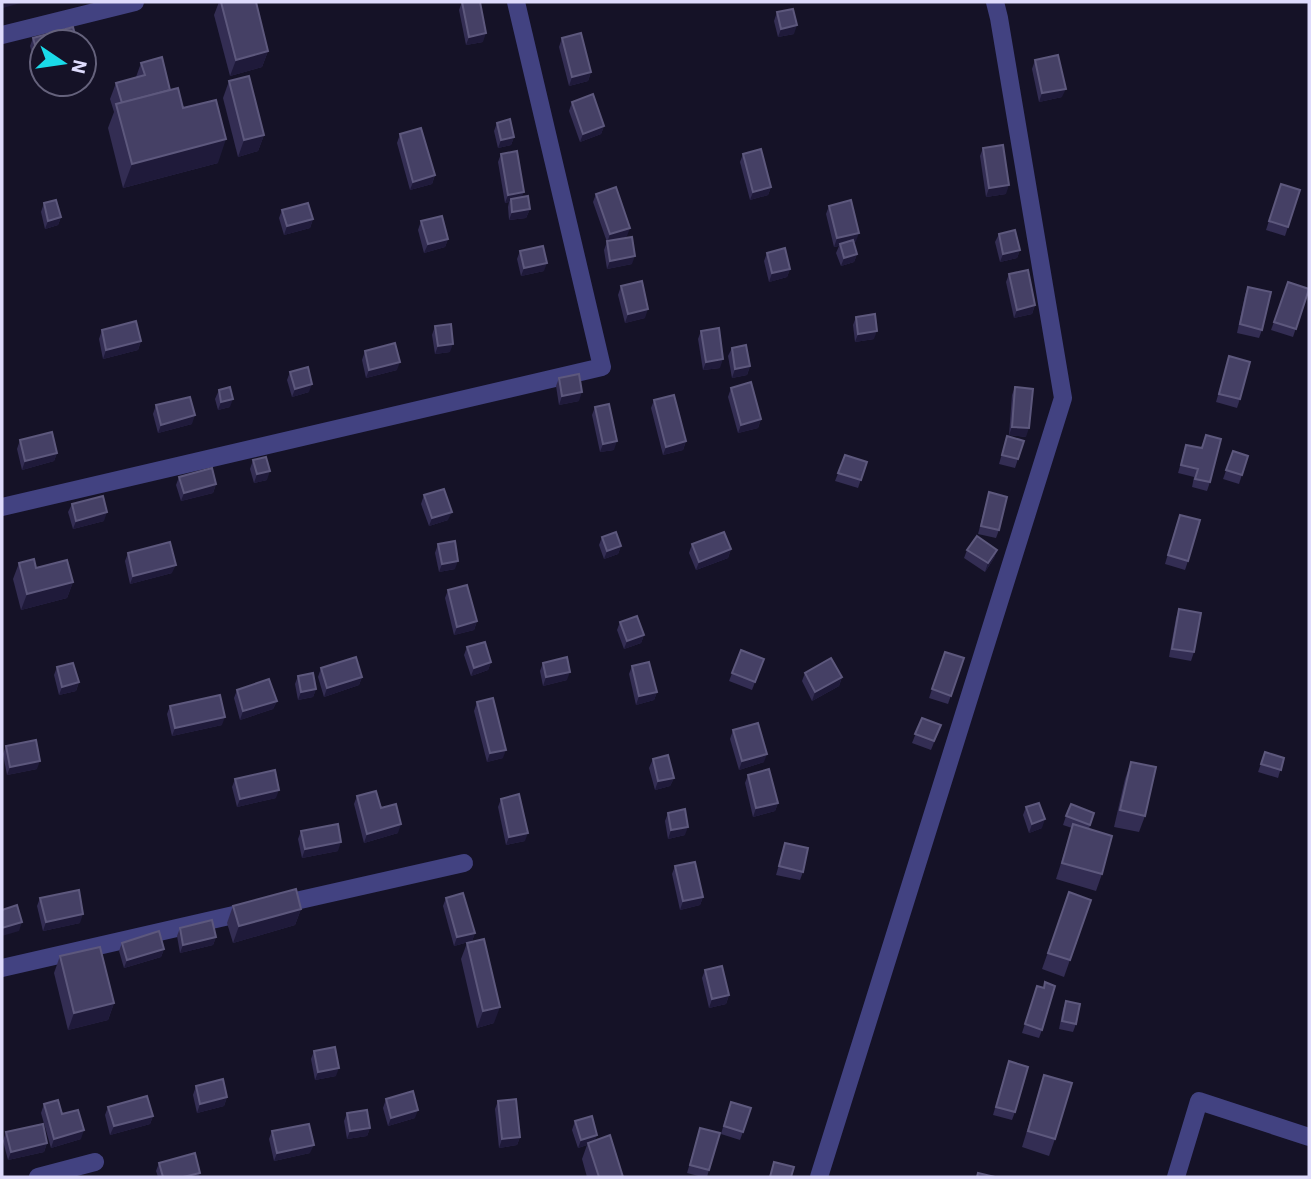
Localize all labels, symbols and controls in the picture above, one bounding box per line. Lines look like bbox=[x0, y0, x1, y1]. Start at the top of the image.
north arrow bbox=[28, 28, 98, 98]
text: N bbox=[66, 57, 93, 76]

